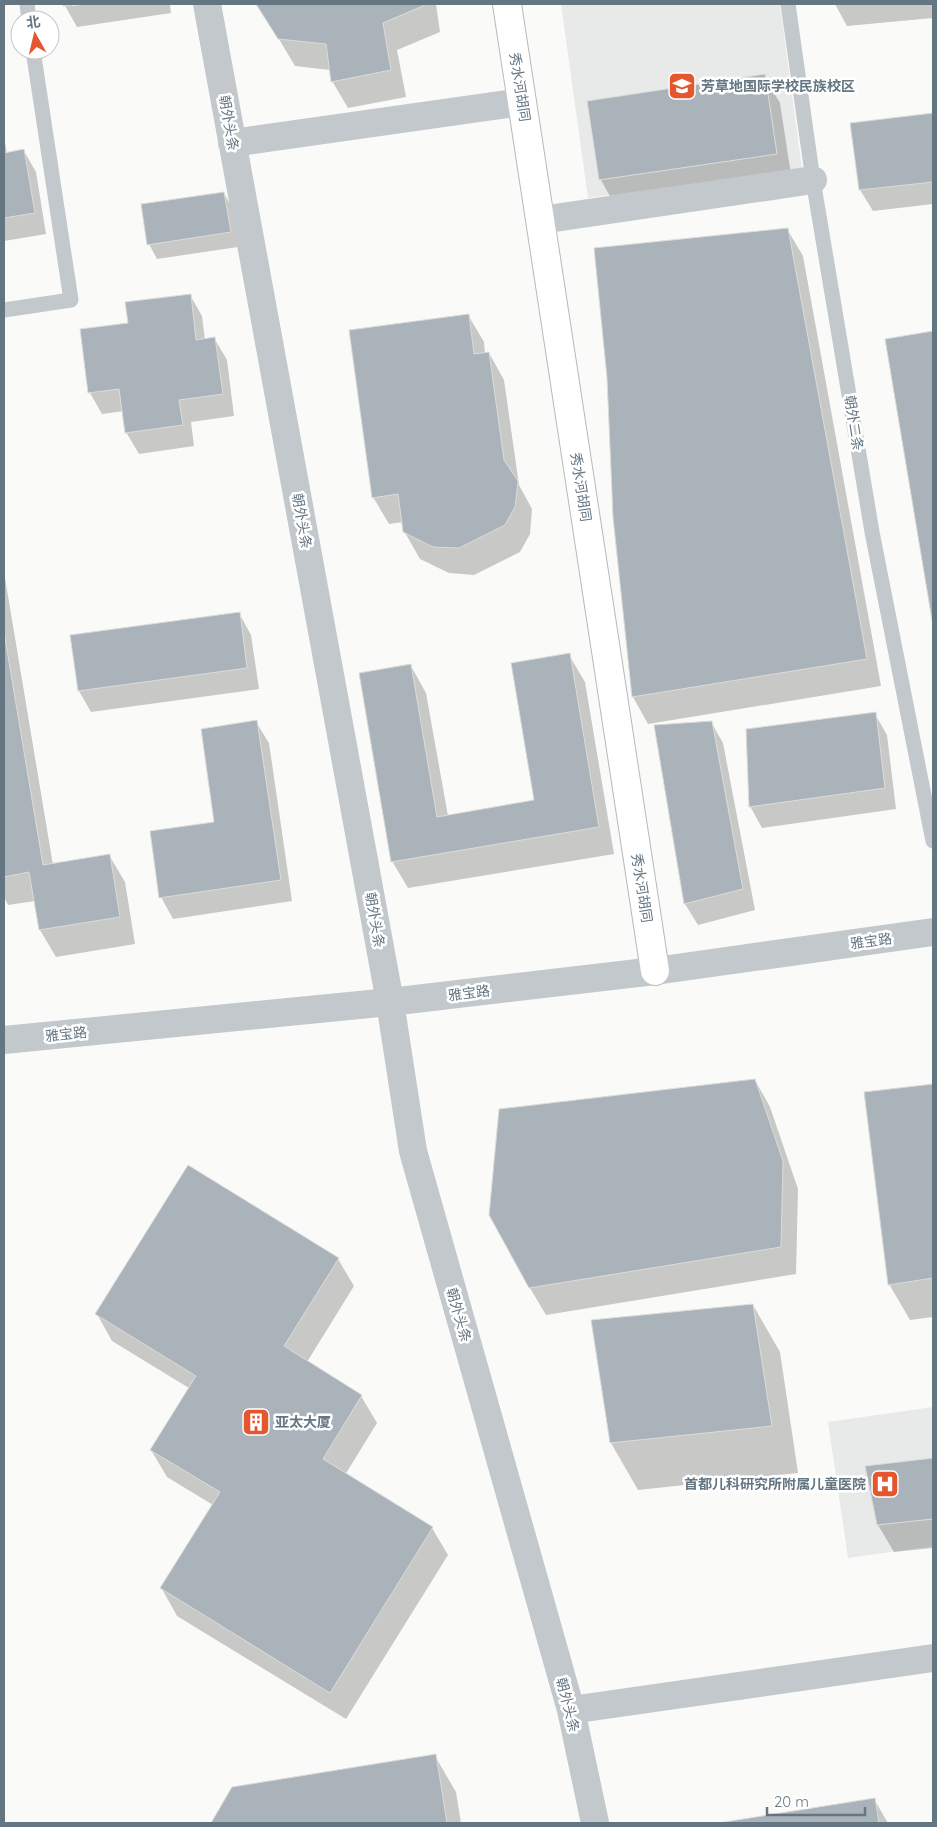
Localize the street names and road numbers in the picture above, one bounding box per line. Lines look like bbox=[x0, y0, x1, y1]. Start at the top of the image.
street label: 秀水河胡同 bbox=[506, 51, 534, 123]
street label: 朝外头条 bbox=[215, 94, 243, 152]
street label: 朝外二条 bbox=[841, 394, 867, 452]
street label: 秀水河胡同 bbox=[567, 451, 595, 523]
street label: 朝外头条 bbox=[288, 492, 316, 550]
street label: 秀水河胡同 bbox=[628, 852, 656, 924]
street label: 朝外头条 bbox=[361, 891, 389, 949]
street label: 雅宝路 bbox=[849, 929, 893, 953]
street label: 雅宝路 bbox=[447, 982, 491, 1004]
street label: 雅宝路 bbox=[44, 1023, 88, 1045]
street label: 朝外头条 bbox=[443, 1286, 475, 1344]
street label: 朝外头条 bbox=[552, 1676, 584, 1734]

